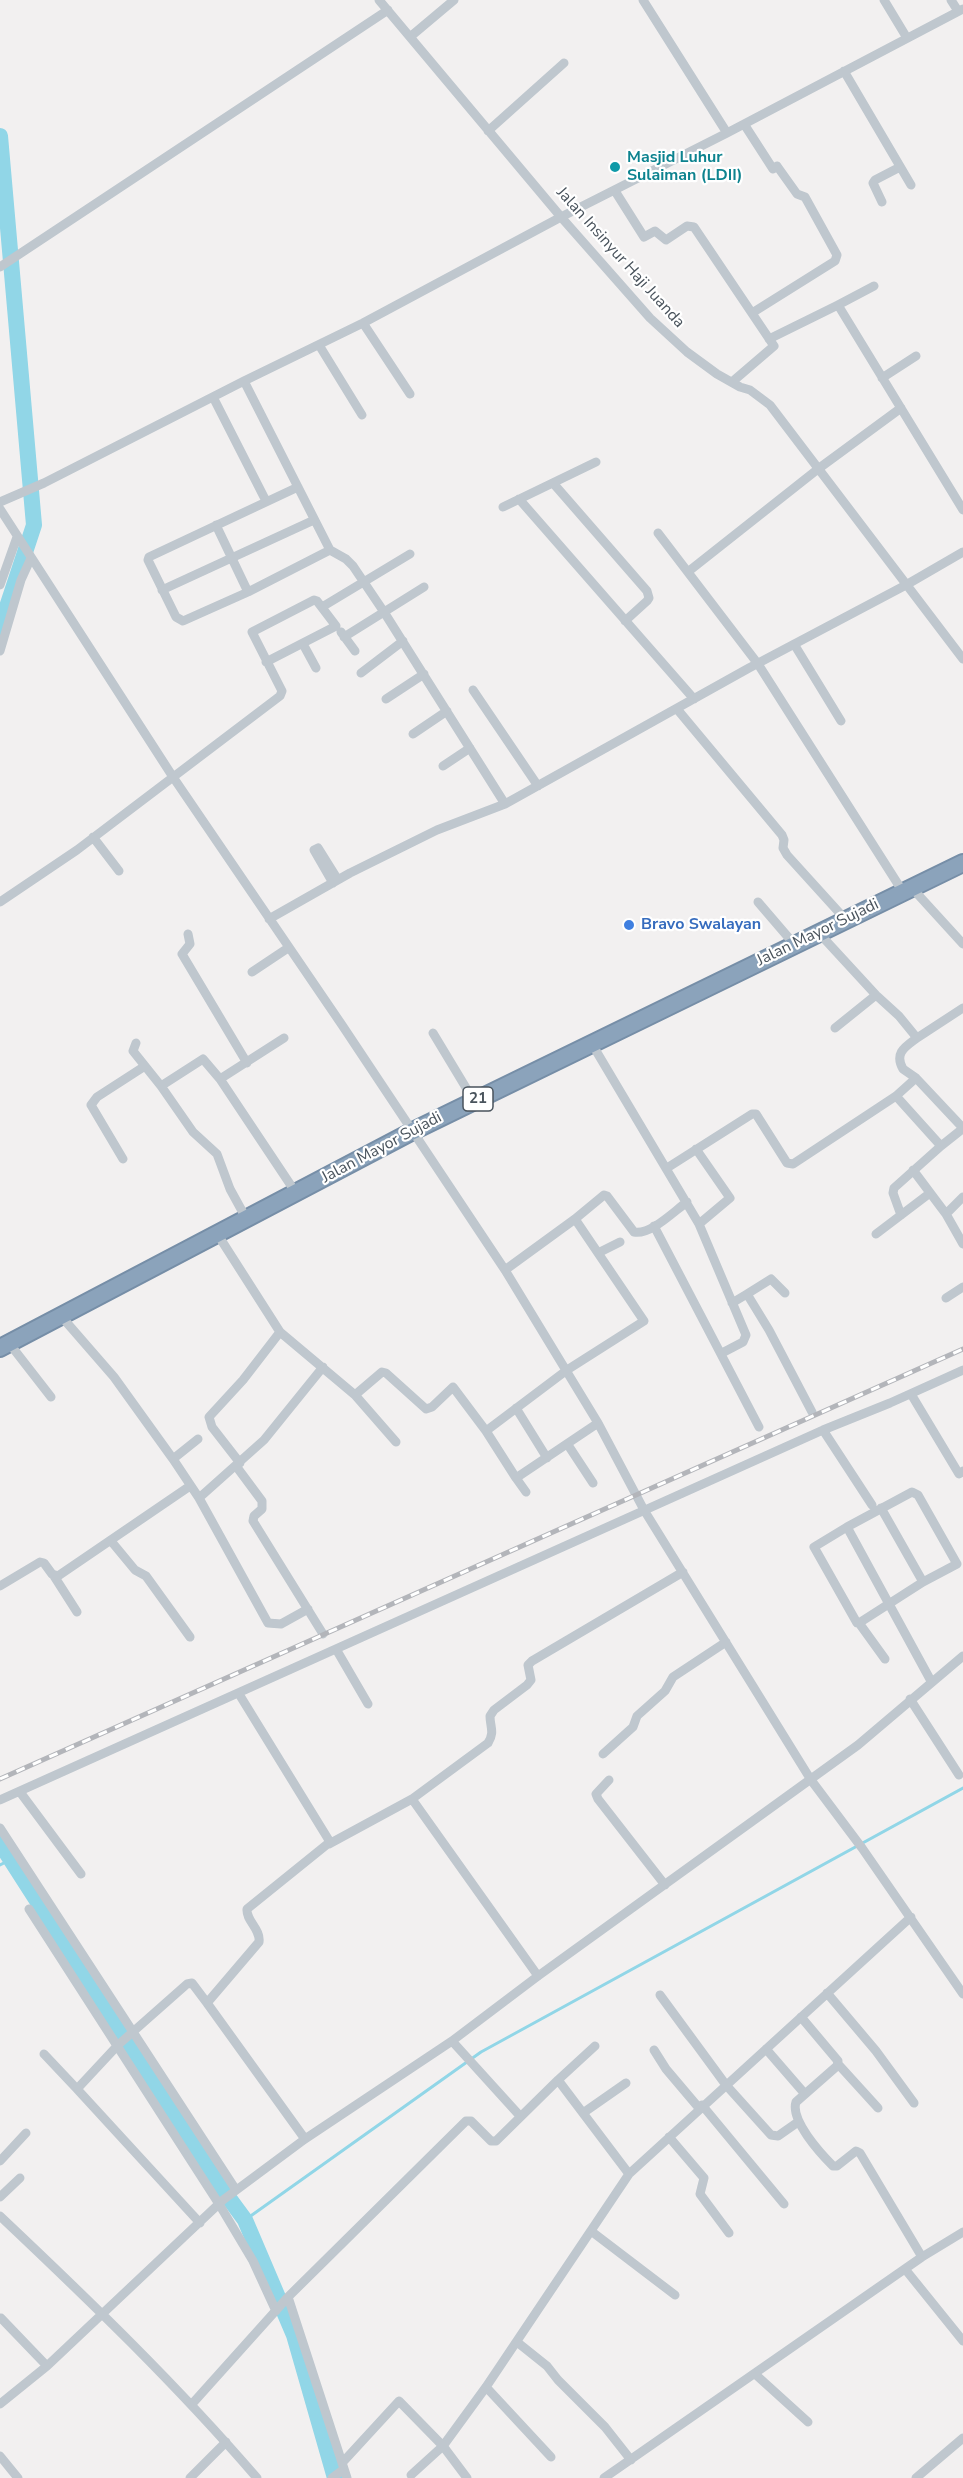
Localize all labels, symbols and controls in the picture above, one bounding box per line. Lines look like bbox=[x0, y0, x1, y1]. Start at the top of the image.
place label: Masjid Luhur Sulaiman (LDII) bbox=[627, 148, 742, 186]
marker: Masjid Luhur Sulaiman (LDII) bbox=[608, 160, 622, 174]
street label: Jalan Insinyur Haji Juanda bbox=[552, 184, 688, 332]
street label: Jalan Mayor Sujadi bbox=[754, 895, 882, 971]
place label: Bravo Swalayan bbox=[641, 915, 761, 935]
marker: Bravo Swalayan bbox=[622, 918, 636, 932]
road number: 21 bbox=[463, 1087, 493, 1111]
street label: Jalan Mayor Sujadi bbox=[319, 1108, 445, 1188]

